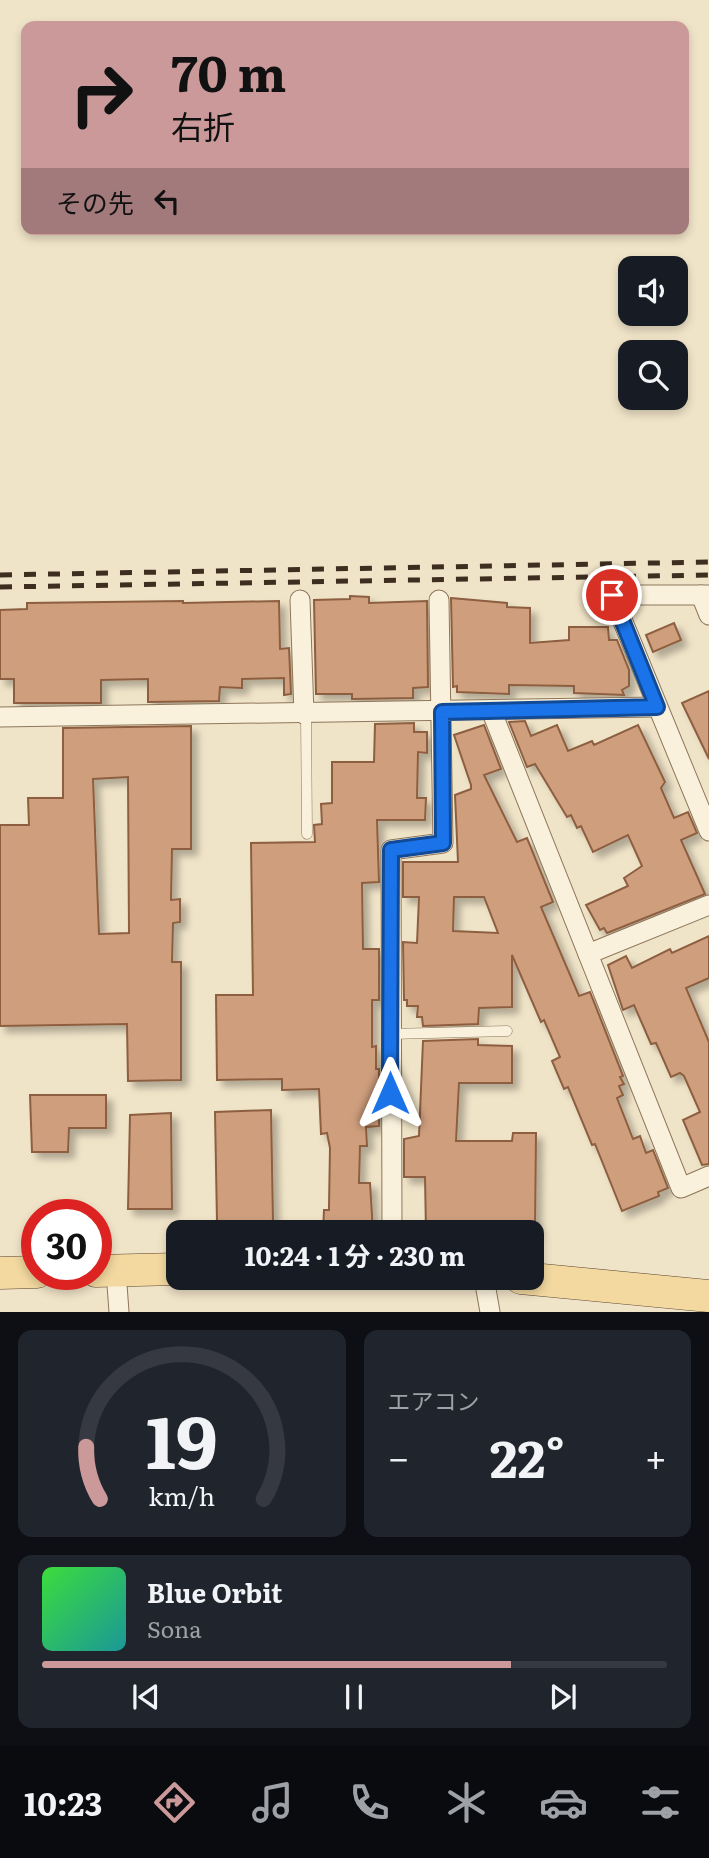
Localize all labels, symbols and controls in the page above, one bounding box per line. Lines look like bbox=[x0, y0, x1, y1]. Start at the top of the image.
text: 70 m bbox=[171, 34, 286, 107]
icon: right bbox=[56, 49, 147, 140]
text: 右折 bbox=[171, 101, 235, 149]
text: その先 bbox=[56, 182, 134, 221]
icon: left bbox=[148, 182, 186, 220]
map controls bbox=[618, 256, 688, 410]
button: sound bbox=[618, 256, 688, 326]
button: search bbox=[618, 340, 688, 410]
pin bbox=[582, 565, 642, 625]
icon: arrive bbox=[593, 576, 631, 614]
position arrow bbox=[353, 1056, 427, 1130]
speed limit sign: 30 bbox=[21, 1199, 112, 1290]
text: 10:24 · 1 分 · 230 m bbox=[245, 1235, 465, 1274]
text: エアコン bbox=[388, 1383, 480, 1417]
text: 19 bbox=[146, 1384, 218, 1492]
text: 22° bbox=[490, 1417, 565, 1494]
text: − bbox=[388, 1427, 410, 1484]
text: + bbox=[645, 1427, 667, 1484]
text: km/h bbox=[148, 1477, 215, 1514]
text: Blue Orbit bbox=[147, 1572, 282, 1611]
text: Sona bbox=[147, 1611, 202, 1645]
icon: previous bbox=[127, 1678, 165, 1716]
icon: pause bbox=[335, 1678, 373, 1716]
icon: next bbox=[544, 1678, 582, 1716]
text: 10:23 bbox=[24, 1778, 102, 1826]
icon: directions bbox=[150, 1778, 199, 1827]
icon: music bbox=[248, 1778, 297, 1827]
icon: phone bbox=[345, 1778, 394, 1827]
icon: climate bbox=[442, 1778, 491, 1827]
icon: car bbox=[539, 1778, 588, 1827]
icon: filters bbox=[636, 1778, 685, 1827]

